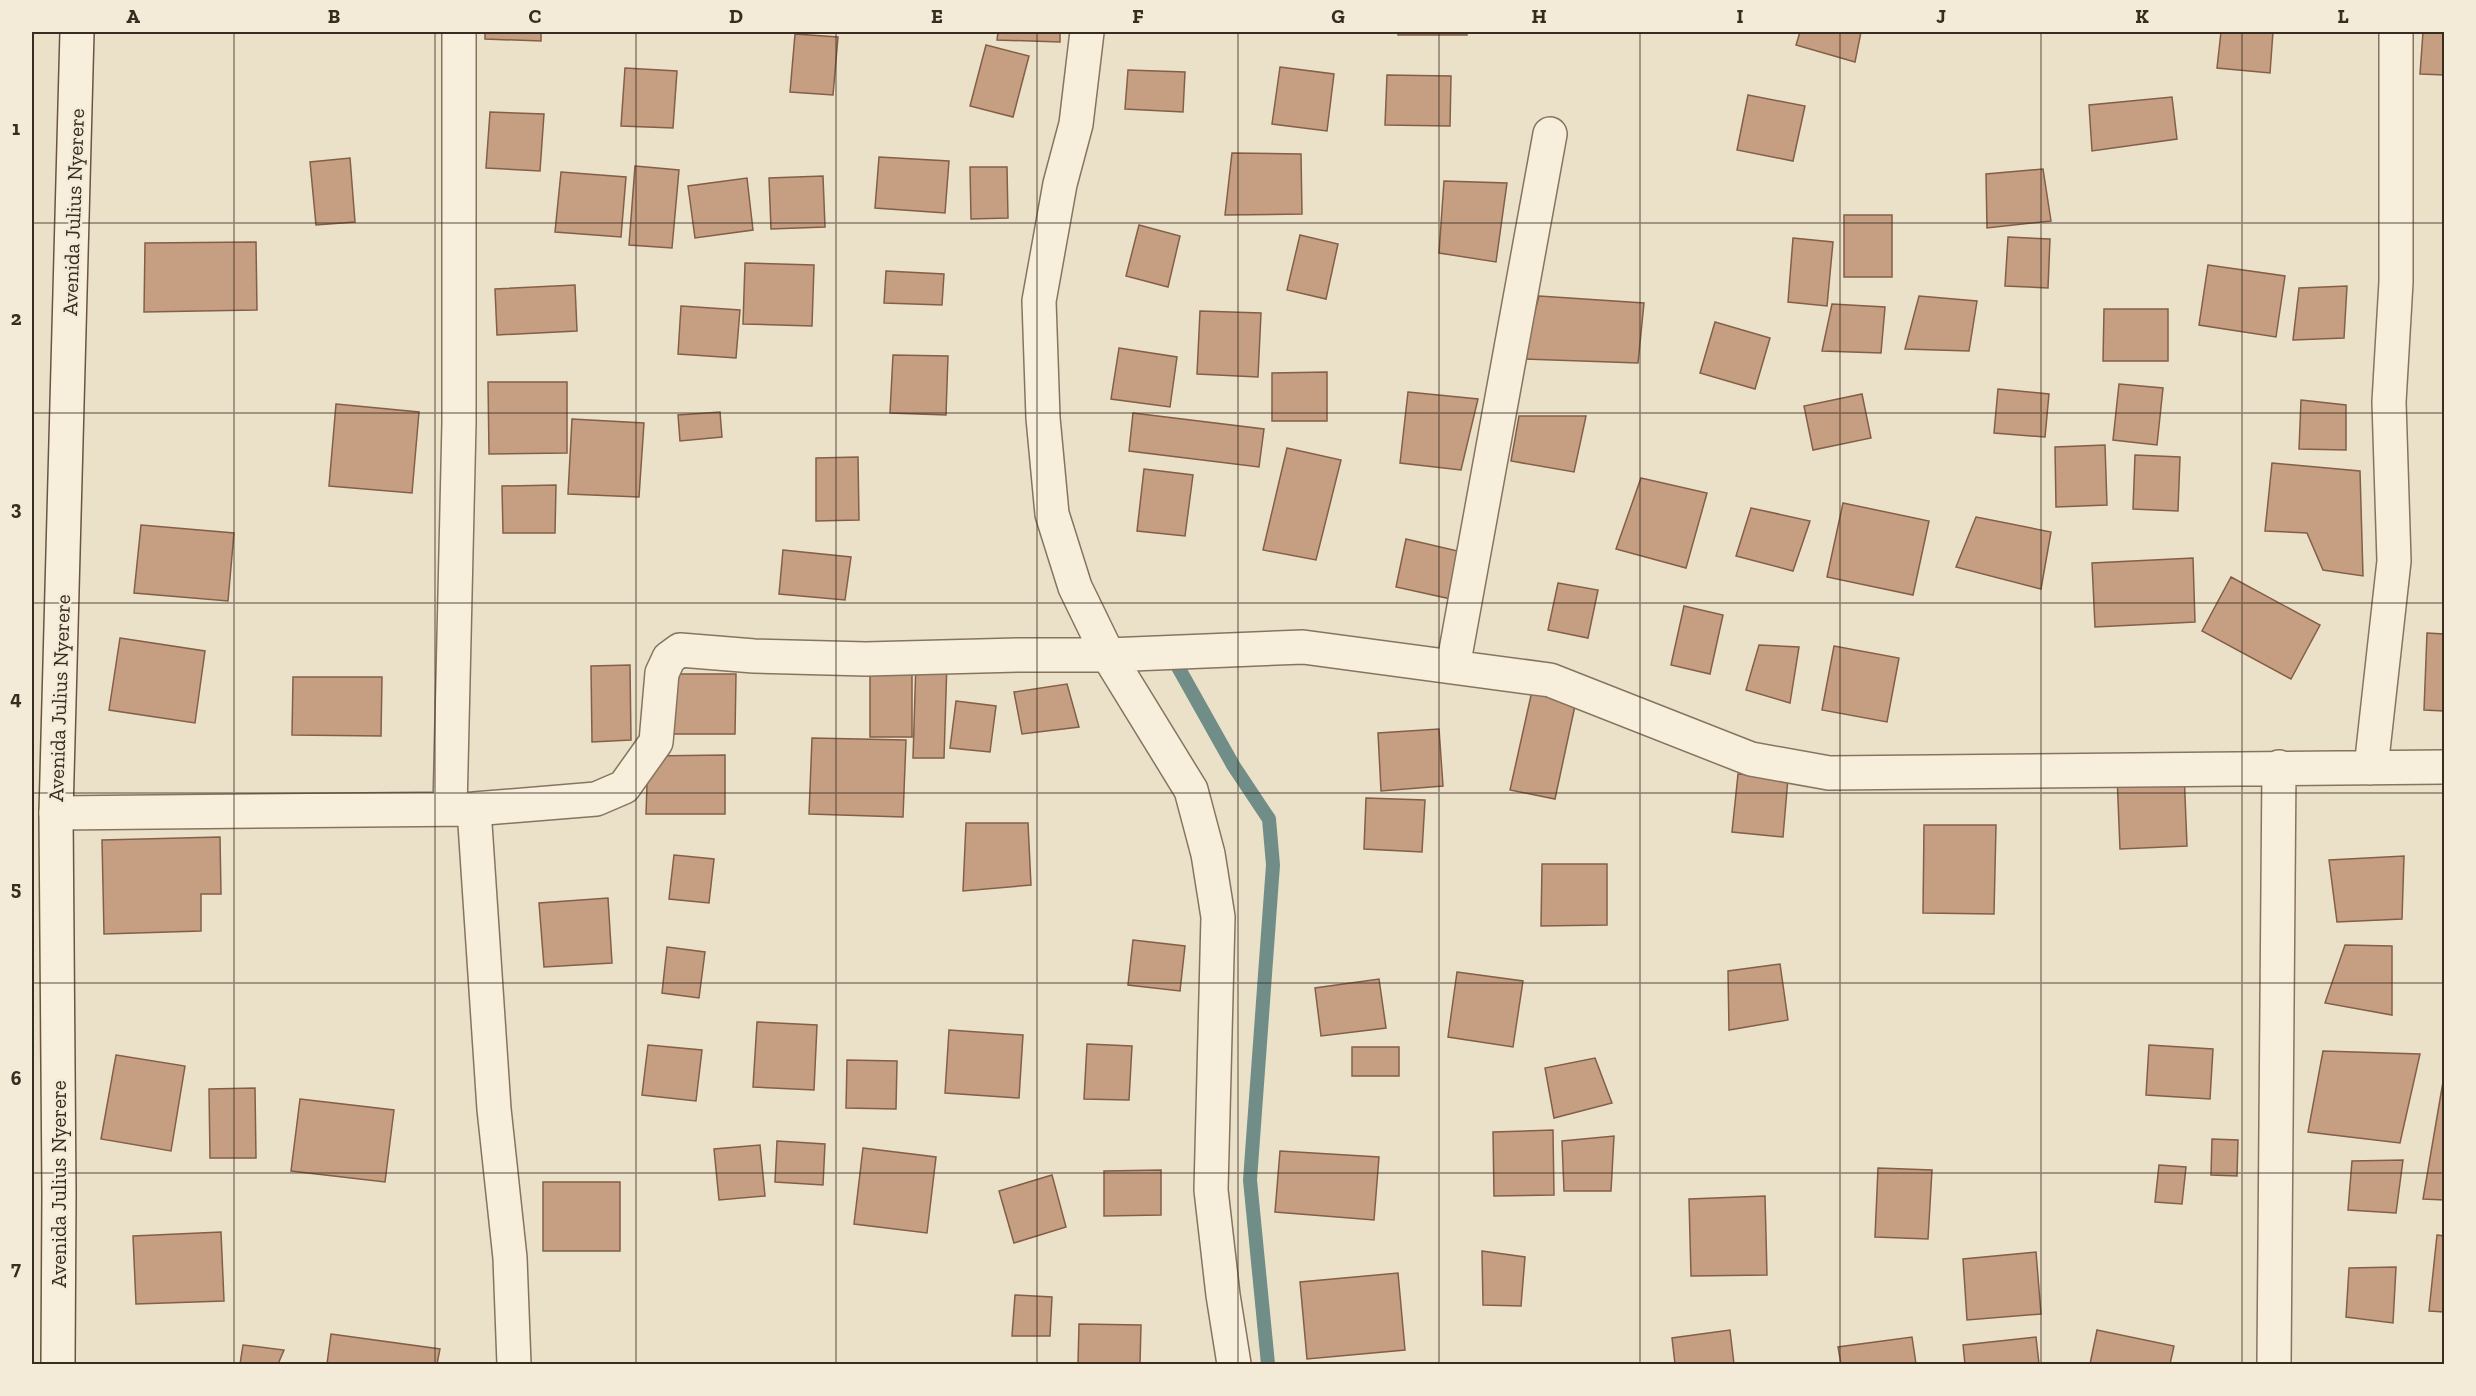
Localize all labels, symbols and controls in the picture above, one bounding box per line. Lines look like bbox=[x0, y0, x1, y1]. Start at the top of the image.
text: A bbox=[126, 4, 140, 28]
text: B bbox=[328, 4, 340, 28]
text: C bbox=[529, 4, 542, 28]
text: D bbox=[729, 4, 743, 28]
text: E bbox=[931, 4, 943, 28]
text: F bbox=[1132, 4, 1144, 28]
text: G bbox=[1331, 4, 1345, 28]
text: H bbox=[1531, 4, 1547, 28]
text: I bbox=[1736, 4, 1744, 28]
text: J bbox=[1936, 4, 1946, 28]
text: K bbox=[2135, 4, 2149, 28]
text: L bbox=[2337, 4, 2349, 28]
street label: Avenida Julius Nyerere bbox=[57, 108, 89, 316]
text: 1 bbox=[12, 116, 20, 140]
text: 2 bbox=[11, 306, 22, 330]
text: 3 bbox=[11, 496, 22, 520]
street label: Avenida Julius Nyerere bbox=[43, 594, 75, 802]
text: 4 bbox=[10, 686, 22, 710]
text: 5 bbox=[11, 876, 21, 900]
text: 6 bbox=[11, 1066, 22, 1090]
street label: Avenida Julius Nyerere bbox=[46, 1080, 71, 1288]
text: 7 bbox=[11, 1256, 21, 1280]

